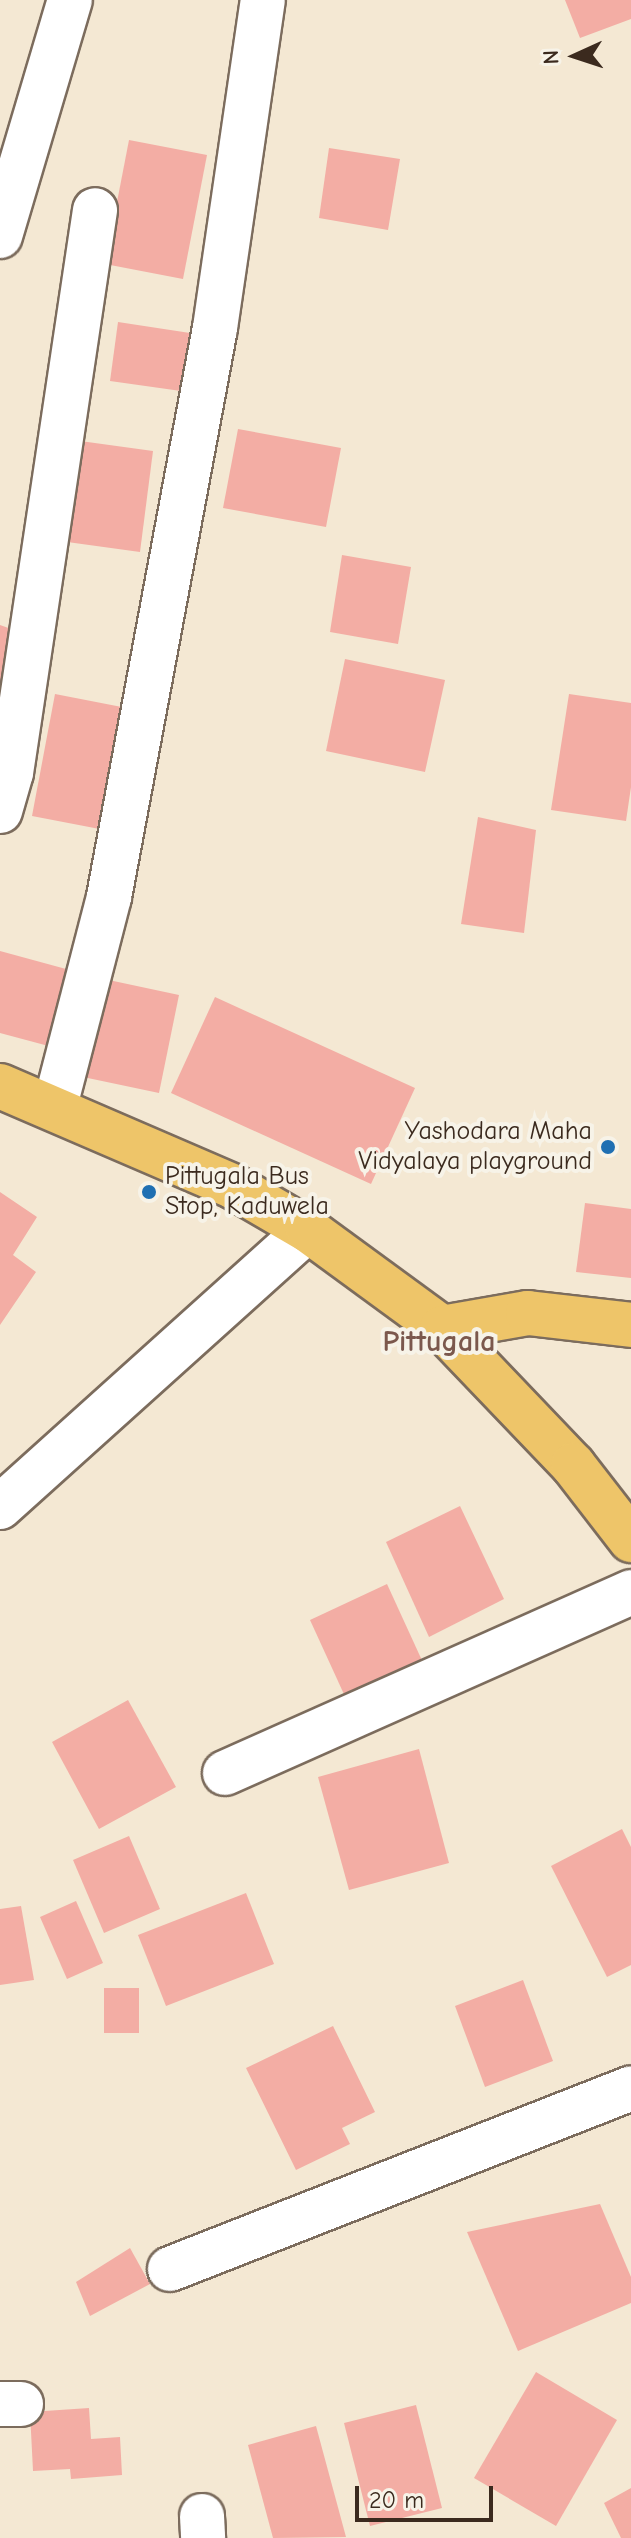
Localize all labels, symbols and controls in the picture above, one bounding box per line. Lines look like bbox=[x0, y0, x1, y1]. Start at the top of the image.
north arrow bbox=[535, 16, 615, 96]
text: N bbox=[538, 49, 564, 65]
place label: Yashodara Maha Vidyalaya playground bbox=[358, 1116, 592, 1178]
marker: Yashodara Maha Vidyalaya playground bbox=[599, 1138, 617, 1156]
place label: Pittugala Bus Stop, Kaduwela bbox=[165, 1161, 329, 1222]
marker: Pittugala Bus Stop, Kaduwela bbox=[140, 1183, 158, 1201]
district label: Pittugala bbox=[382, 1324, 496, 1360]
scale bar bbox=[359, 2470, 497, 2520]
text: 20 m bbox=[369, 2486, 424, 2514]

